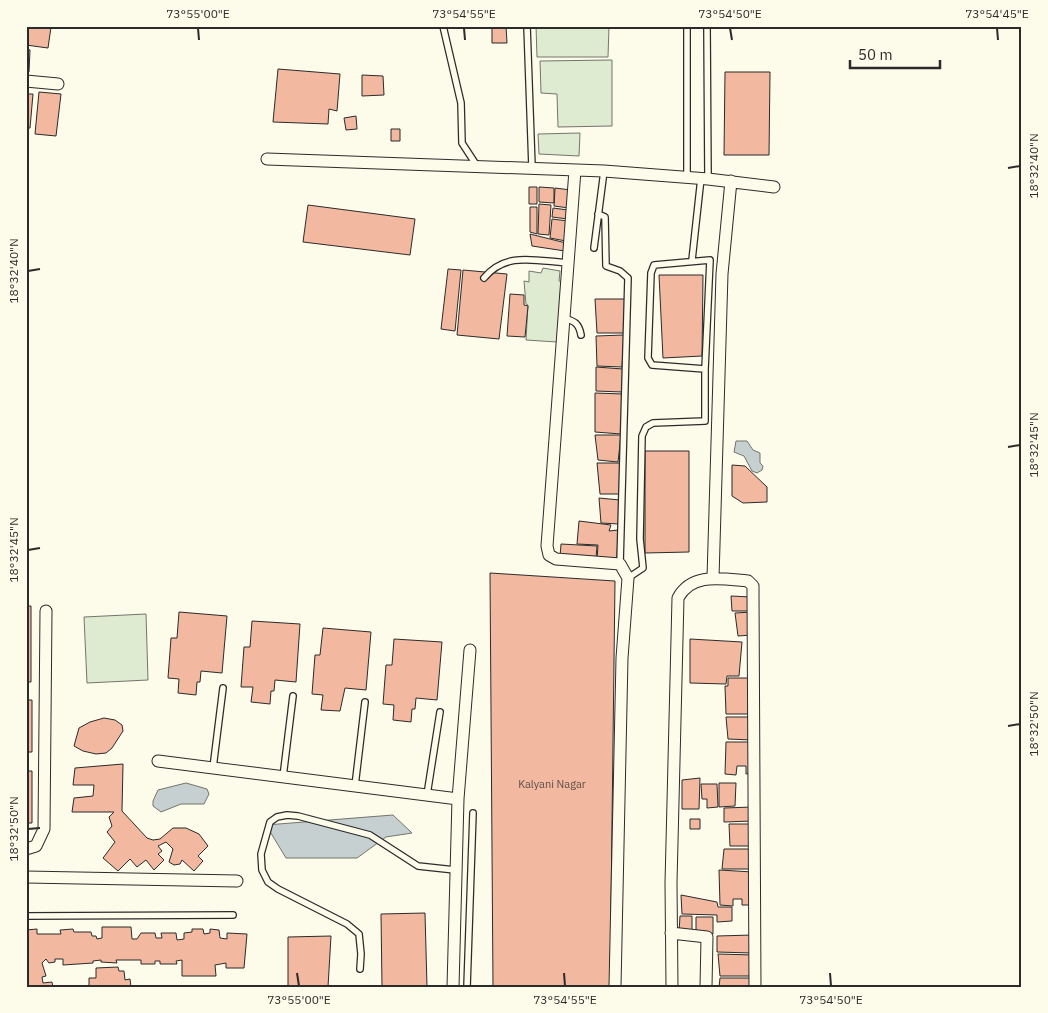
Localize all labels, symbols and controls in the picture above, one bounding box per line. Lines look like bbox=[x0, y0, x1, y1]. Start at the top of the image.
text: 73°55'00"E bbox=[166, 6, 230, 21]
text: 73°54'55"E bbox=[432, 6, 496, 21]
text: 73°54'50"E bbox=[698, 6, 762, 21]
text: 73°54'45"E bbox=[965, 6, 1029, 21]
scale bar bbox=[850, 38, 940, 70]
text: 50 m bbox=[858, 45, 893, 64]
text: 18°32'40"N bbox=[1026, 133, 1041, 199]
text: 18°32'40"N bbox=[6, 238, 21, 304]
text: 18°32'45"N bbox=[1026, 412, 1041, 478]
text: 18°32'45"N bbox=[6, 517, 21, 583]
text: 18°32'50"N bbox=[1026, 691, 1041, 757]
house number: Kalyani Nagar bbox=[518, 777, 586, 791]
text: 18°32'50"N bbox=[6, 796, 21, 862]
text: 73°55'00"E bbox=[267, 992, 331, 1007]
text: 73°54'55"E bbox=[533, 992, 597, 1007]
text: 73°54'50"E bbox=[799, 992, 863, 1007]

